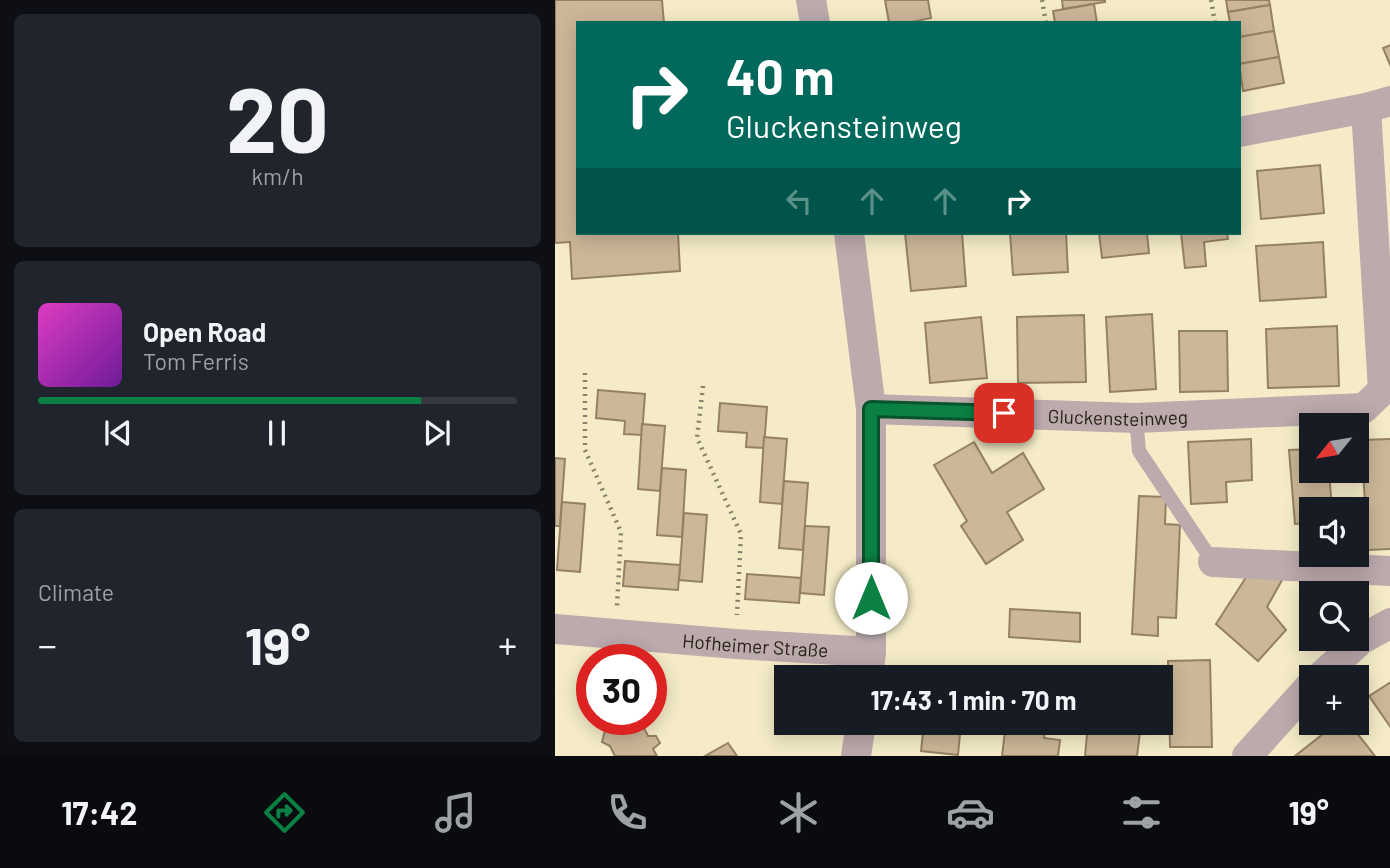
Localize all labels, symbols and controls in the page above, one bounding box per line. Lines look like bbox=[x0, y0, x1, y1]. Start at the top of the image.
text: 40 m bbox=[726, 46, 834, 105]
icon: right bbox=[611, 49, 702, 140]
text: 20 bbox=[226, 62, 329, 171]
text: Gluckensteinweg bbox=[726, 106, 962, 144]
text: km/h bbox=[251, 162, 304, 190]
icon: left bbox=[780, 182, 818, 220]
icon: ahead bbox=[853, 182, 891, 220]
icon: ahead bbox=[926, 182, 964, 220]
icon: right bbox=[999, 182, 1037, 220]
text: Open Road bbox=[143, 316, 266, 347]
text: Tom Ferris bbox=[143, 347, 249, 375]
pin bbox=[974, 383, 1034, 443]
icon: arrive bbox=[985, 394, 1023, 432]
street label: Gluckensteinweg bbox=[1047, 404, 1188, 430]
north arrow bbox=[1299, 413, 1369, 483]
map controls bbox=[1299, 413, 1369, 735]
icon: previous bbox=[99, 414, 137, 452]
icon: pause bbox=[258, 414, 296, 452]
icon: next bbox=[418, 414, 456, 452]
button: sound bbox=[1299, 497, 1369, 567]
position arrow bbox=[834, 561, 908, 635]
text: Climate bbox=[38, 578, 114, 606]
button: search bbox=[1299, 581, 1369, 651]
text: 19° bbox=[245, 613, 310, 675]
text: − bbox=[38, 621, 57, 667]
text: + bbox=[498, 621, 517, 667]
street label: Hofheimer Straße bbox=[681, 628, 829, 661]
speed limit sign: 30 bbox=[576, 644, 667, 735]
button: + bbox=[1299, 665, 1369, 735]
text: 17:43 · 1 min · 70 m bbox=[871, 684, 1076, 715]
icon: directions bbox=[260, 788, 309, 837]
icon: music bbox=[431, 788, 480, 837]
icon: phone bbox=[603, 788, 652, 837]
icon: climate bbox=[774, 788, 823, 837]
icon: car bbox=[946, 788, 995, 837]
icon: filters bbox=[1117, 788, 1166, 837]
text: 17:42 bbox=[61, 793, 137, 831]
text: 19° bbox=[1288, 793, 1329, 831]

